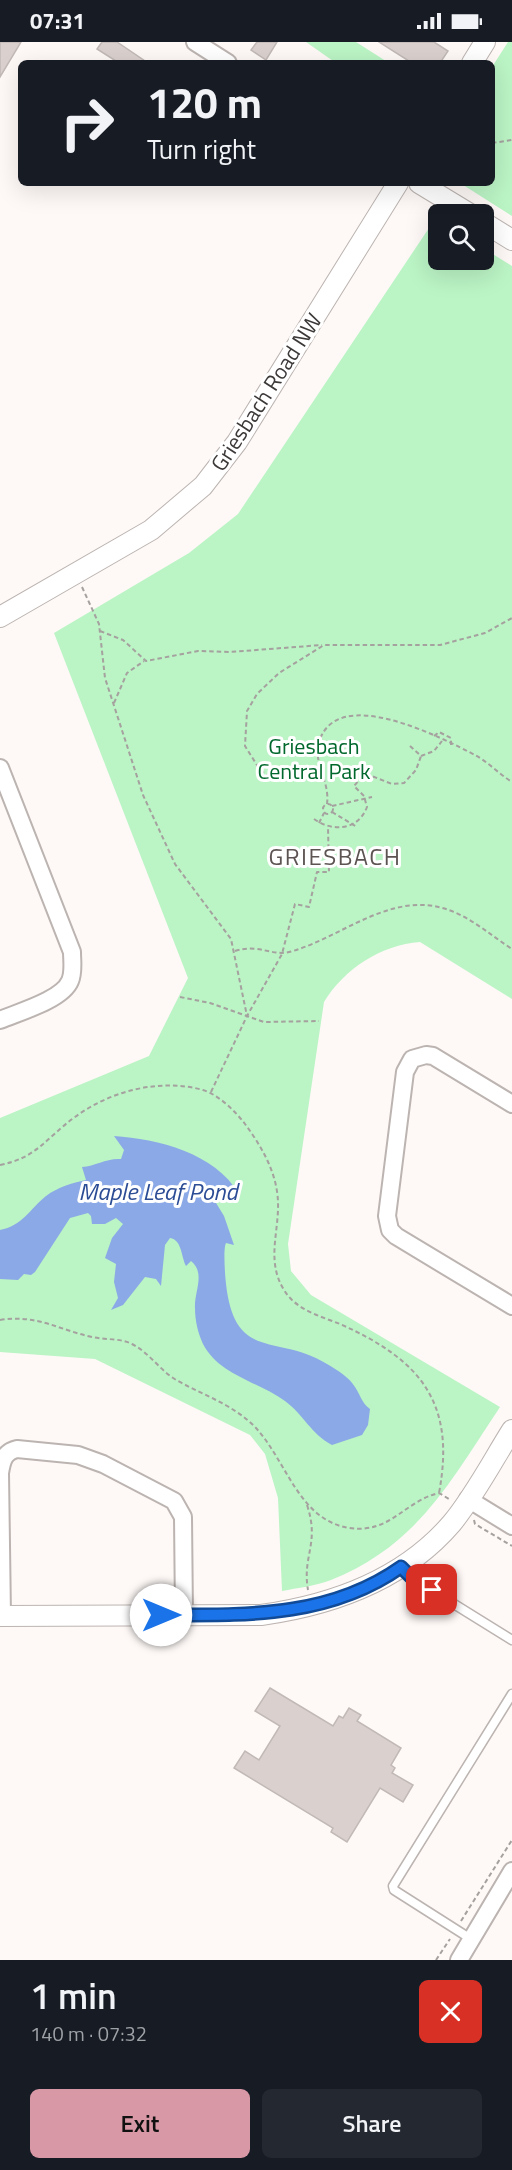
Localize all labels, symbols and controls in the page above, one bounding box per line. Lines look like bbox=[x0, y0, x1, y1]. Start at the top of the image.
text: 07:31 bbox=[30, 4, 85, 38]
text: 120 m bbox=[147, 70, 262, 134]
icon: right bbox=[48, 84, 126, 162]
text: Turn right bbox=[147, 128, 256, 169]
map controls bbox=[428, 204, 494, 270]
button: search bbox=[428, 204, 494, 270]
street label: Griesbach Road NW bbox=[202, 306, 330, 478]
park label: Griesbach Central Park bbox=[258, 729, 371, 788]
district label: GRIESBACH bbox=[269, 838, 402, 874]
water label: Maple Leaf Pond bbox=[79, 1173, 240, 1209]
pin bbox=[406, 1564, 457, 1615]
icon: arrive bbox=[415, 1573, 448, 1606]
position arrow bbox=[129, 1583, 193, 1647]
text: 1 min bbox=[30, 1968, 117, 2023]
button: close bbox=[419, 1980, 482, 2043]
text: 140 m · 07:32 bbox=[30, 2018, 147, 2049]
button: Exit bbox=[30, 2089, 250, 2158]
button: Share bbox=[262, 2089, 482, 2158]

